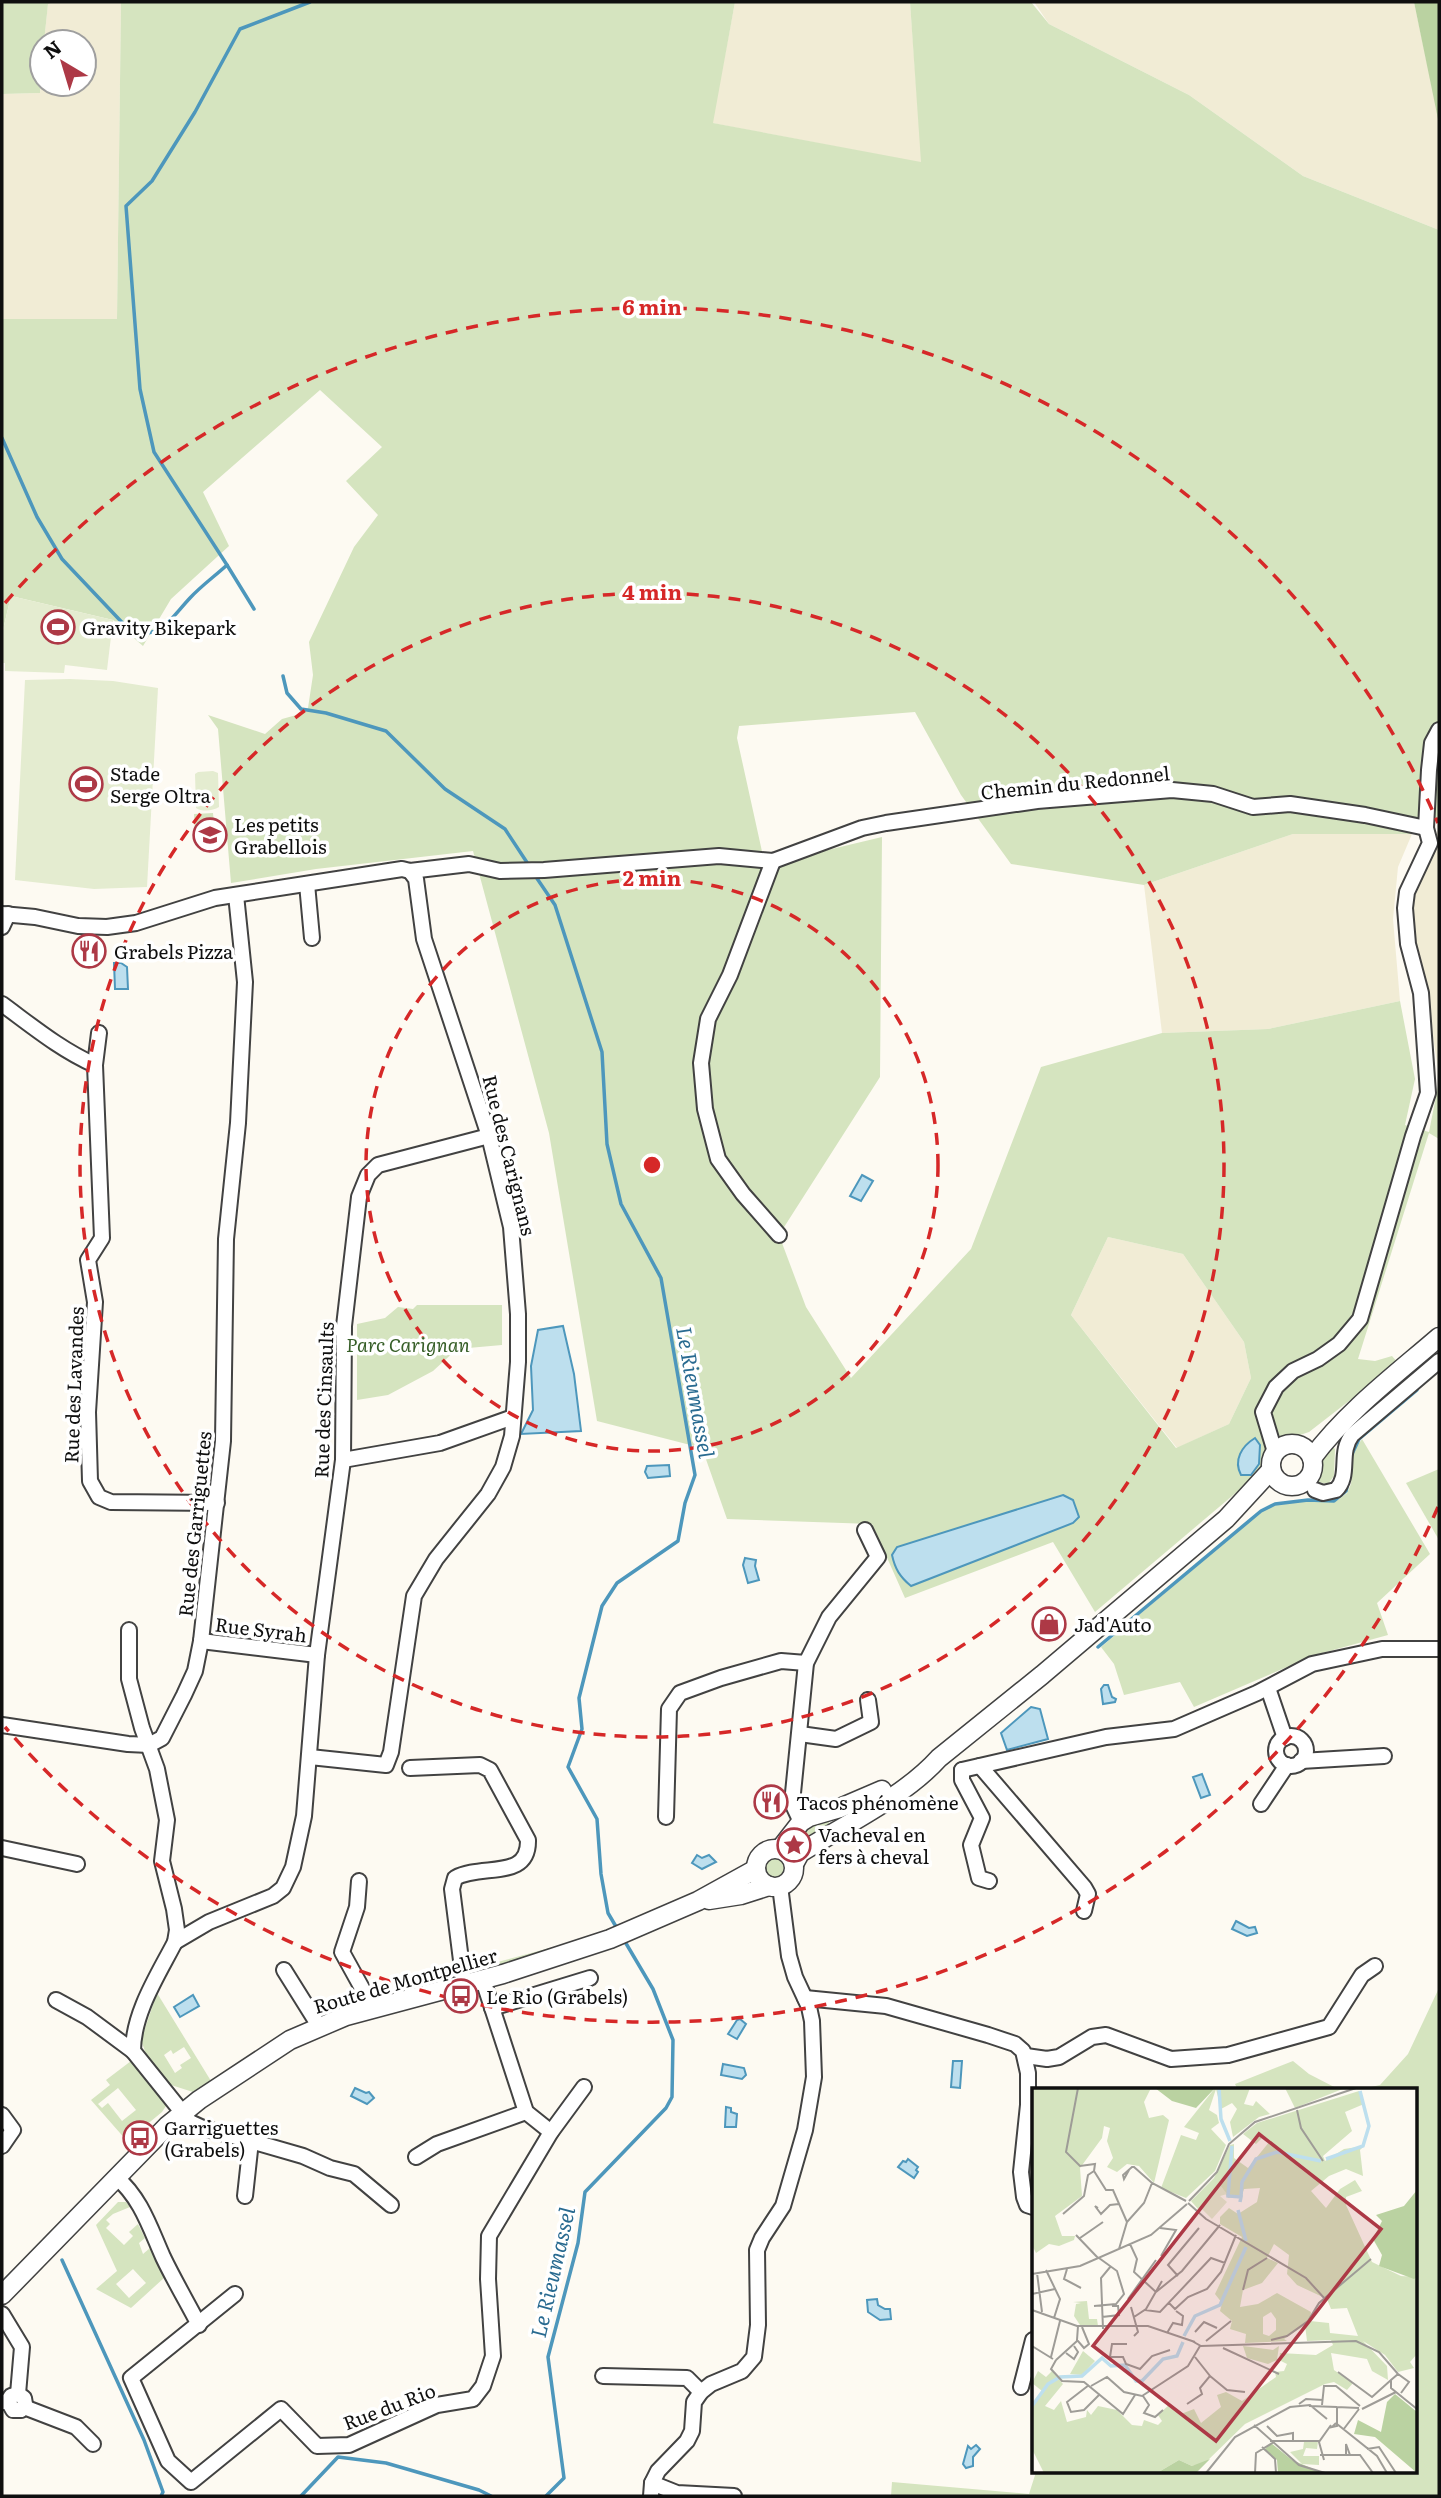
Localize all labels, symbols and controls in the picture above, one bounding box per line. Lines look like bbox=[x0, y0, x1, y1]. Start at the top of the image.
north arrow bbox=[28, 28, 98, 98]
text: N bbox=[37, 33, 67, 65]
text: 6 min bbox=[622, 290, 682, 321]
text: 4 min bbox=[622, 575, 682, 606]
sports icon: Gravity Bikepark bbox=[39, 608, 77, 646]
place label: Gravity Bikepark bbox=[82, 613, 236, 641]
street label: Chemin du Redonnel bbox=[979, 758, 1171, 806]
place label: Stade Serge Oltra bbox=[110, 759, 212, 809]
sports icon: Stade Serge Oltra bbox=[67, 765, 105, 803]
place label: Les petits Grabellois bbox=[234, 810, 327, 860]
school or university icon: Les petits Grabellois bbox=[191, 816, 229, 854]
text: 2 min bbox=[623, 861, 682, 892]
restaurant icon: Grabels Pizza bbox=[70, 932, 108, 970]
place label: Grabels Pizza bbox=[114, 937, 234, 965]
street label: Rue des Carignans bbox=[476, 1072, 544, 1239]
centre of rings bbox=[640, 1153, 664, 1177]
street label: Rue des Lavandes bbox=[56, 1306, 90, 1464]
street label: Rue des Cinsaults bbox=[306, 1321, 340, 1479]
water label: Le Rieumassel bbox=[670, 1324, 724, 1460]
park label: Parc Carignan bbox=[346, 1330, 471, 1358]
street label: Rue des Garriguettes bbox=[170, 1429, 218, 1618]
shop icon: Jad'Auto bbox=[1030, 1605, 1068, 1643]
street label: Rue Syrah bbox=[213, 1609, 309, 1649]
place label: Jad'Auto bbox=[1074, 1610, 1152, 1638]
restaurant icon: Tacos phénomène bbox=[752, 1783, 790, 1821]
place label: Tacos phénomène bbox=[796, 1788, 959, 1816]
place label: Vacheval en fers à cheval bbox=[818, 1820, 929, 1870]
place icon: Vacheval en fers à cheval bbox=[775, 1826, 813, 1864]
street label: Route de Montpellier bbox=[310, 1940, 500, 2020]
bus stop icon: Le Rio (Grabels) bbox=[442, 1977, 480, 2015]
place label: Le Rio (Grabels) bbox=[486, 1982, 628, 2010]
inset map bbox=[1032, 2088, 1416, 2474]
place label: Garriguettes (Grabels) bbox=[164, 2113, 279, 2163]
bus stop icon: Garriguettes (Grabels) bbox=[121, 2119, 159, 2157]
water label: Le Rieumassel bbox=[521, 2204, 581, 2340]
street label: Rue du Rio bbox=[339, 2376, 439, 2436]

